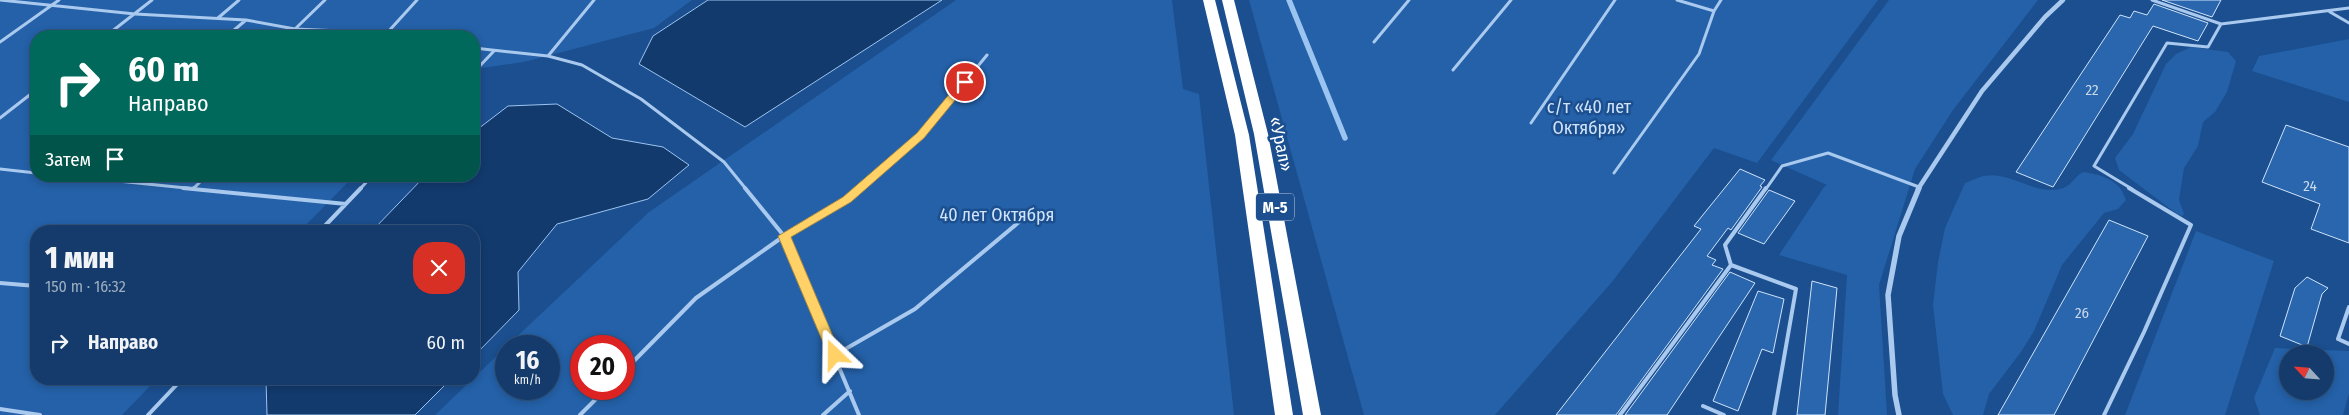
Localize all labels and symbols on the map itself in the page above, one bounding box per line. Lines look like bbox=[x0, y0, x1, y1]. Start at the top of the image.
pin bbox=[944, 61, 986, 103]
house number: 22 bbox=[2085, 81, 2099, 99]
park label: с/т «40 лет Октября» bbox=[1547, 96, 1632, 139]
street label: «Урал» bbox=[1264, 115, 1298, 173]
house number: 24 bbox=[2303, 177, 2317, 195]
road number: М-5 bbox=[1256, 193, 1294, 220]
park label: 40 лет Октября bbox=[940, 204, 1054, 226]
house number: 26 bbox=[2075, 304, 2089, 322]
position arrow bbox=[808, 328, 860, 380]
speed limit sign: 20 bbox=[570, 335, 635, 400]
north arrow bbox=[2279, 345, 2334, 400]

